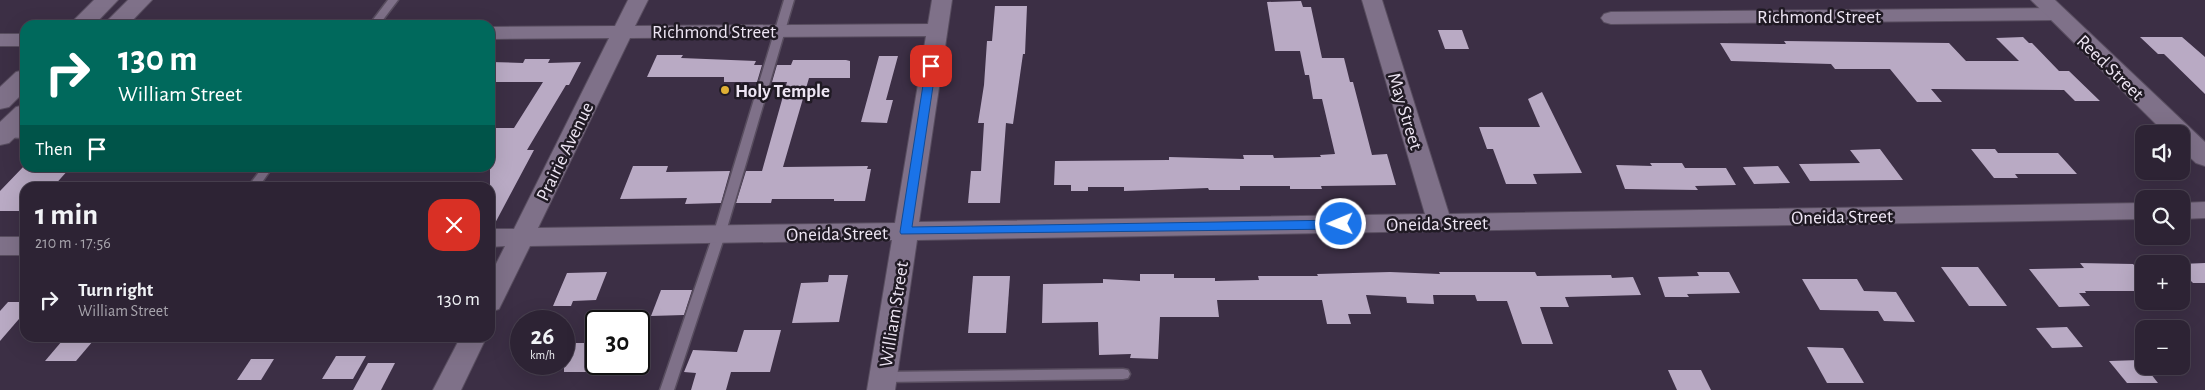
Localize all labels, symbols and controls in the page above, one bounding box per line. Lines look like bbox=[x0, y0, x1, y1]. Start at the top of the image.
street label: Richmond Street bbox=[1757, 8, 1881, 27]
street label: Richmond Street bbox=[652, 23, 776, 42]
street label: Reed Street bbox=[2073, 32, 2147, 104]
icon: right bbox=[35, 40, 100, 105]
text: 130 m bbox=[118, 42, 197, 77]
pin bbox=[910, 45, 952, 87]
icon: arrive bbox=[917, 52, 945, 80]
street label: May Street bbox=[1384, 71, 1425, 152]
place label: Holy Temple bbox=[735, 82, 830, 101]
text: William Street bbox=[118, 83, 242, 105]
marker: Holy Temple bbox=[719, 84, 731, 96]
street label: Prairie Avenue bbox=[533, 99, 597, 204]
map controls bbox=[2135, 125, 2190, 375]
button: sound bbox=[2135, 125, 2190, 180]
icon: arrive bbox=[83, 135, 111, 163]
text: Then bbox=[35, 140, 73, 159]
button: search bbox=[2135, 190, 2190, 245]
position arrow bbox=[1314, 197, 1366, 249]
button: close bbox=[428, 199, 480, 251]
text: 1 min bbox=[35, 200, 98, 230]
street label: Oneida Street bbox=[1791, 207, 1893, 228]
street label: Oneida Street bbox=[1386, 214, 1488, 235]
street label: Oneida Street bbox=[786, 224, 888, 245]
text: 210 m · 17:56 bbox=[35, 235, 111, 251]
button: + bbox=[2135, 255, 2190, 310]
street label: William Street bbox=[877, 260, 912, 369]
text: Turn right bbox=[78, 281, 153, 300]
icon: right bbox=[35, 286, 63, 314]
text: 130 m bbox=[437, 290, 480, 309]
text: William Street bbox=[78, 303, 168, 319]
speed limit sign: 30 bbox=[585, 310, 650, 375]
button: − bbox=[2135, 320, 2190, 375]
text: 26 bbox=[531, 324, 554, 349]
text: km/h bbox=[530, 349, 555, 361]

